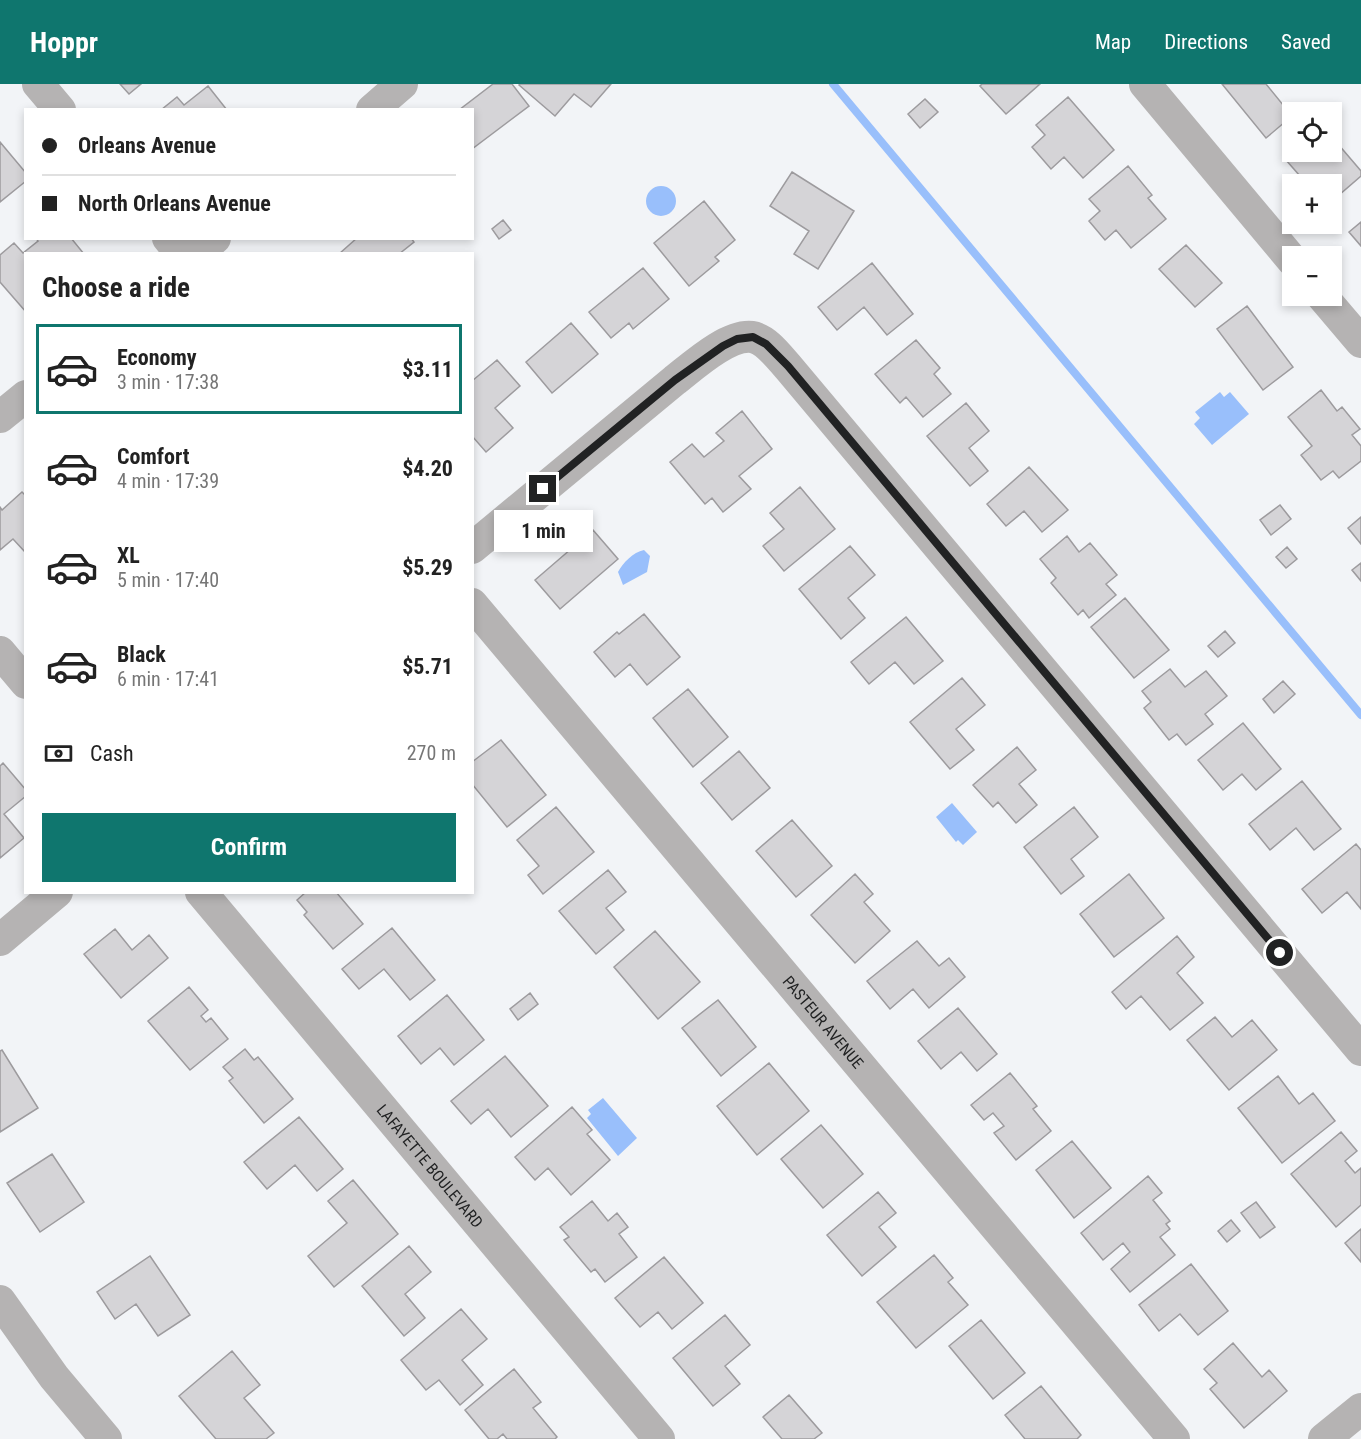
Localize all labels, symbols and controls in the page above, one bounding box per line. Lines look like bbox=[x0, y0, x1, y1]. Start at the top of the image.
text: Hoppr bbox=[30, 26, 98, 59]
text: Map bbox=[1095, 30, 1131, 54]
text: Directions bbox=[1164, 30, 1248, 54]
text: Saved bbox=[1281, 30, 1331, 54]
map controls bbox=[1282, 102, 1342, 306]
button: locate bbox=[1282, 102, 1342, 162]
text: Orleans Avenue bbox=[78, 133, 216, 158]
button: + bbox=[1282, 174, 1342, 234]
text: North Orleans Avenue bbox=[78, 191, 271, 216]
button: − bbox=[1282, 246, 1342, 306]
text: Choose a ride bbox=[42, 272, 190, 304]
icon: car bbox=[45, 342, 99, 396]
text: Economy bbox=[117, 345, 197, 370]
text: $3.11 bbox=[402, 357, 453, 382]
text: 3 min · 17:38 bbox=[117, 370, 219, 394]
icon: car bbox=[45, 441, 99, 495]
text: Comfort bbox=[117, 444, 190, 469]
text: $4.20 bbox=[402, 456, 453, 481]
text: 4 min · 17:39 bbox=[117, 469, 219, 493]
route end bbox=[529, 475, 556, 502]
callout: 1 min bbox=[494, 510, 592, 552]
text: 1 min bbox=[521, 519, 566, 543]
icon: car bbox=[45, 540, 99, 594]
text: XL bbox=[117, 543, 140, 568]
text: $5.29 bbox=[402, 555, 453, 580]
text: 5 min · 17:40 bbox=[117, 568, 219, 592]
icon: car bbox=[45, 639, 99, 693]
text: Black bbox=[117, 642, 166, 667]
text: $5.71 bbox=[402, 654, 453, 679]
text: 6 min · 17:41 bbox=[117, 667, 219, 691]
icon: cash bbox=[42, 737, 75, 770]
text: Cash bbox=[90, 741, 134, 766]
text: 270 m bbox=[407, 741, 456, 765]
button: Confirm bbox=[42, 813, 456, 882]
route start bbox=[1266, 939, 1293, 966]
street label: PASTEUR AVENUE bbox=[779, 972, 868, 1072]
street label: LAFAYETTE BOULEVARD bbox=[373, 1100, 487, 1231]

